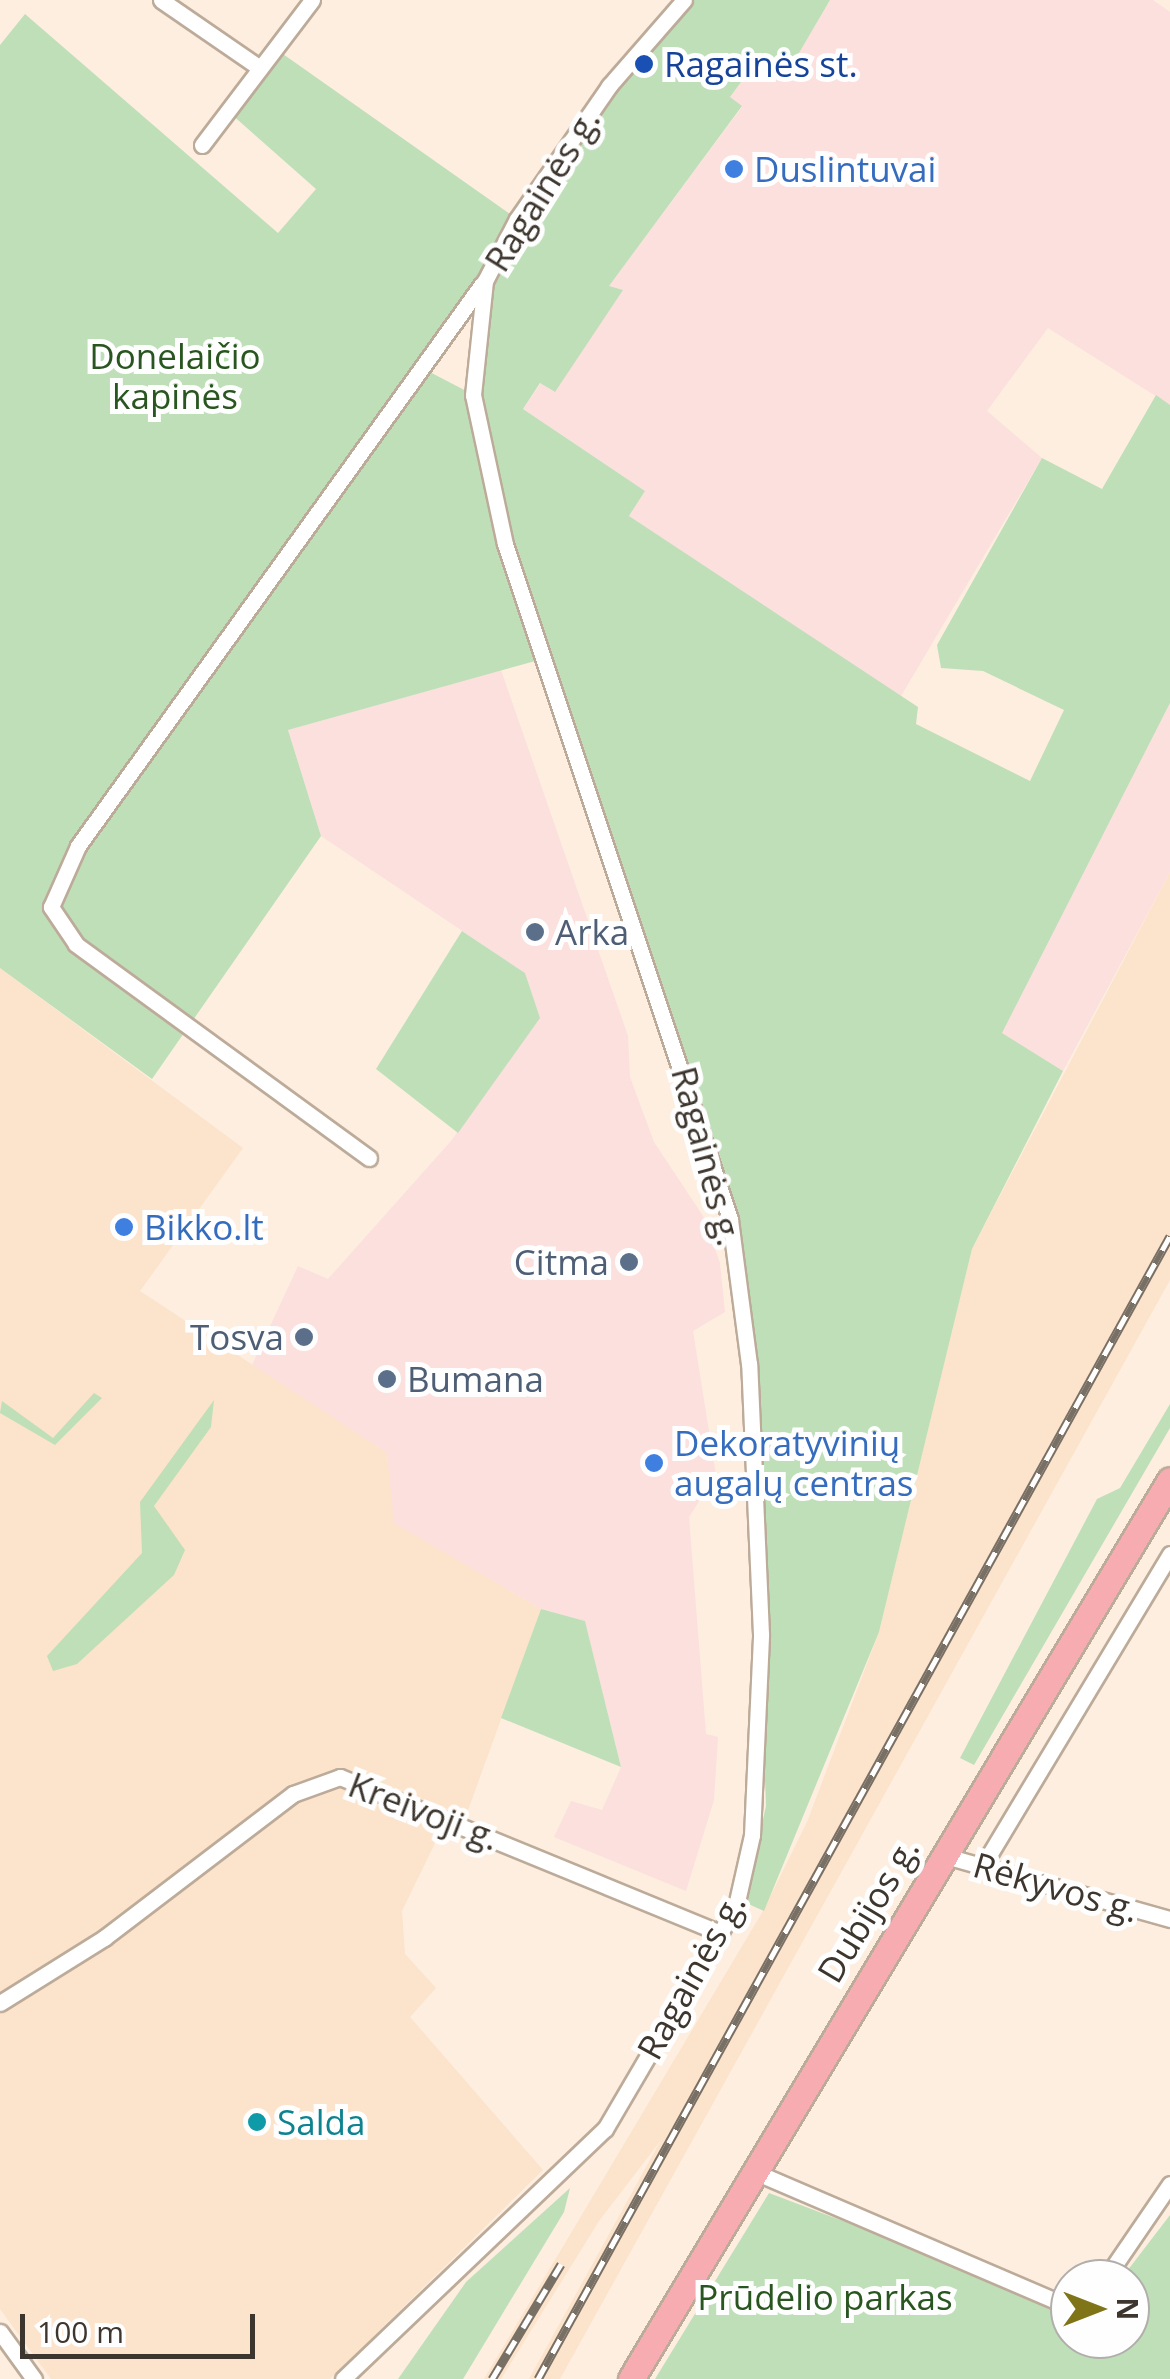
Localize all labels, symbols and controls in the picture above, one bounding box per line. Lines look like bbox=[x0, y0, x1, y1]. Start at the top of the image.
place label: Ragainės st. bbox=[664, 43, 858, 85]
marker: Ragainės st. bbox=[633, 53, 655, 75]
street label: Ragainės g. bbox=[476, 101, 608, 279]
place label: Duslintuvai bbox=[754, 148, 936, 190]
marker: Duslintuvai bbox=[723, 158, 745, 180]
park label: Donelaičio kapinės bbox=[89, 335, 261, 417]
place label: Arka bbox=[555, 911, 629, 953]
marker: Arka bbox=[524, 921, 546, 943]
street label: Ragainės g. bbox=[663, 1062, 751, 1250]
place label: Bikko.lt bbox=[144, 1206, 264, 1248]
marker: Bikko.lt bbox=[113, 1216, 135, 1238]
place label: Citma bbox=[514, 1241, 609, 1283]
marker: Citma bbox=[618, 1251, 640, 1273]
place label: Tosva bbox=[190, 1316, 284, 1358]
marker: Tosva bbox=[293, 1326, 315, 1348]
place label: Bumana bbox=[407, 1358, 544, 1400]
marker: Bumana bbox=[376, 1368, 398, 1390]
place label: Dekoratyvinių augalų centras bbox=[674, 1422, 914, 1504]
marker: Dekoratyvinių augalų centras bbox=[643, 1452, 665, 1474]
street label: Kreivoji g. bbox=[343, 1763, 505, 1859]
street label: Dubijos g. bbox=[809, 1830, 927, 1990]
street label: Rėkyvos g. bbox=[969, 1843, 1143, 1931]
street label: Ragainės g. bbox=[628, 1886, 754, 2066]
place label: Salda bbox=[277, 2101, 365, 2143]
marker: Salda bbox=[246, 2111, 268, 2133]
north arrow bbox=[1050, 2259, 1150, 2359]
park label: Prūdelio parkas bbox=[697, 2276, 953, 2318]
scale bar bbox=[25, 2294, 260, 2356]
text: N bbox=[1109, 2298, 1147, 2320]
text: 100 m bbox=[37, 2311, 124, 2352]

